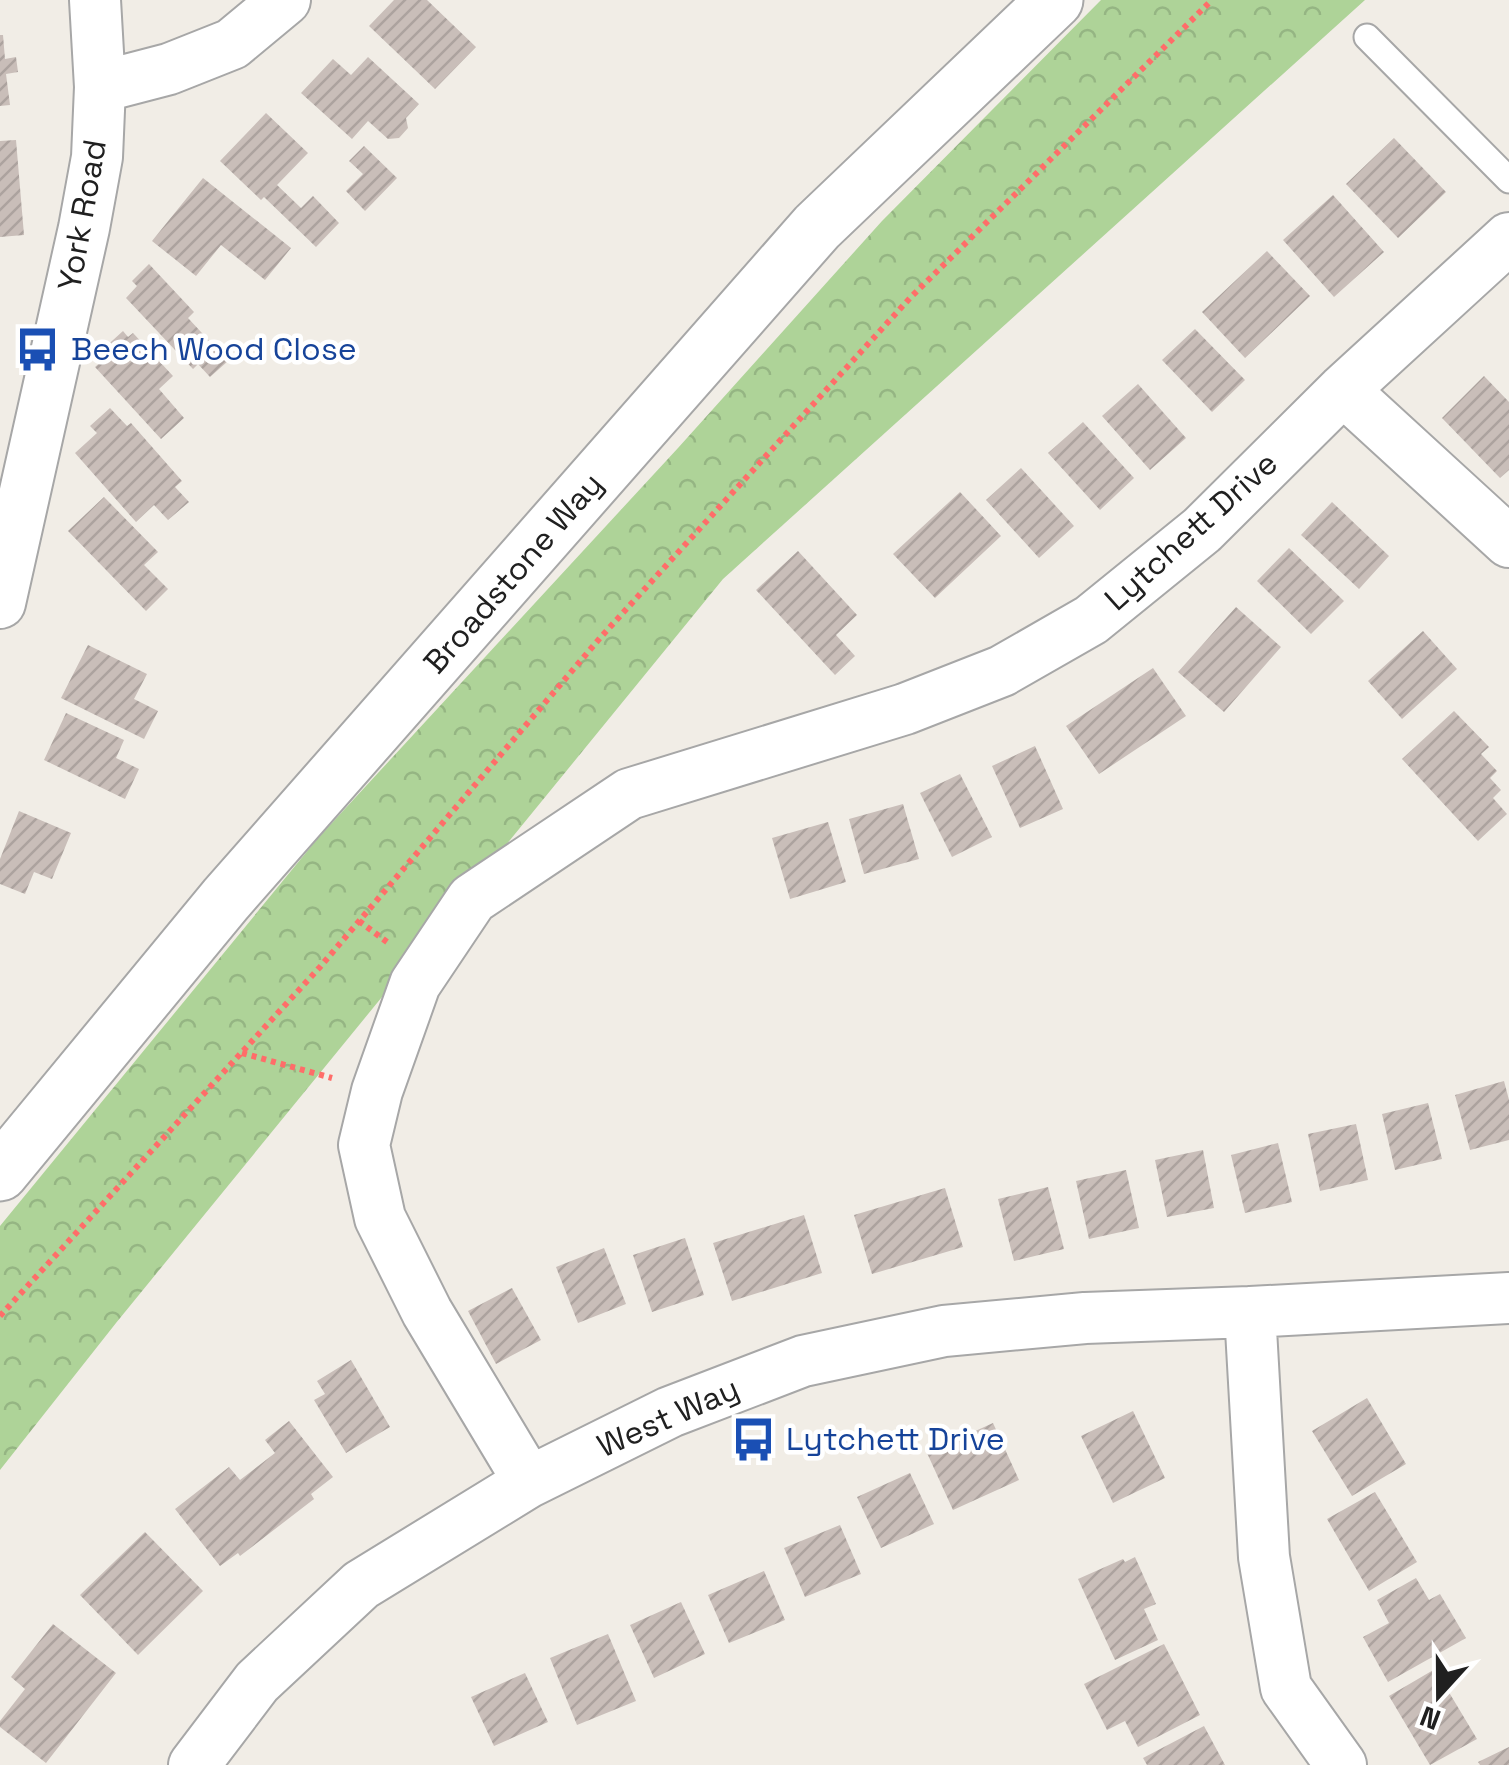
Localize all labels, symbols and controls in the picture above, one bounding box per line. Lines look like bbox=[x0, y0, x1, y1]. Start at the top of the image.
street label: York Road bbox=[49, 136, 115, 294]
bus stop icon: Beech Wood Close bbox=[14, 325, 62, 373]
place label: Beech Wood Close bbox=[71, 329, 357, 369]
street label: Lytchett Drive bbox=[1096, 443, 1286, 619]
street label: Broadstone Way bbox=[415, 464, 611, 682]
street label: West Way bbox=[591, 1368, 745, 1466]
bus stop icon: Lytchett Drive bbox=[729, 1415, 777, 1463]
place label: Lytchett Drive bbox=[786, 1419, 1005, 1459]
north arrow bbox=[1389, 1645, 1489, 1745]
text: N bbox=[1415, 1698, 1445, 1739]

